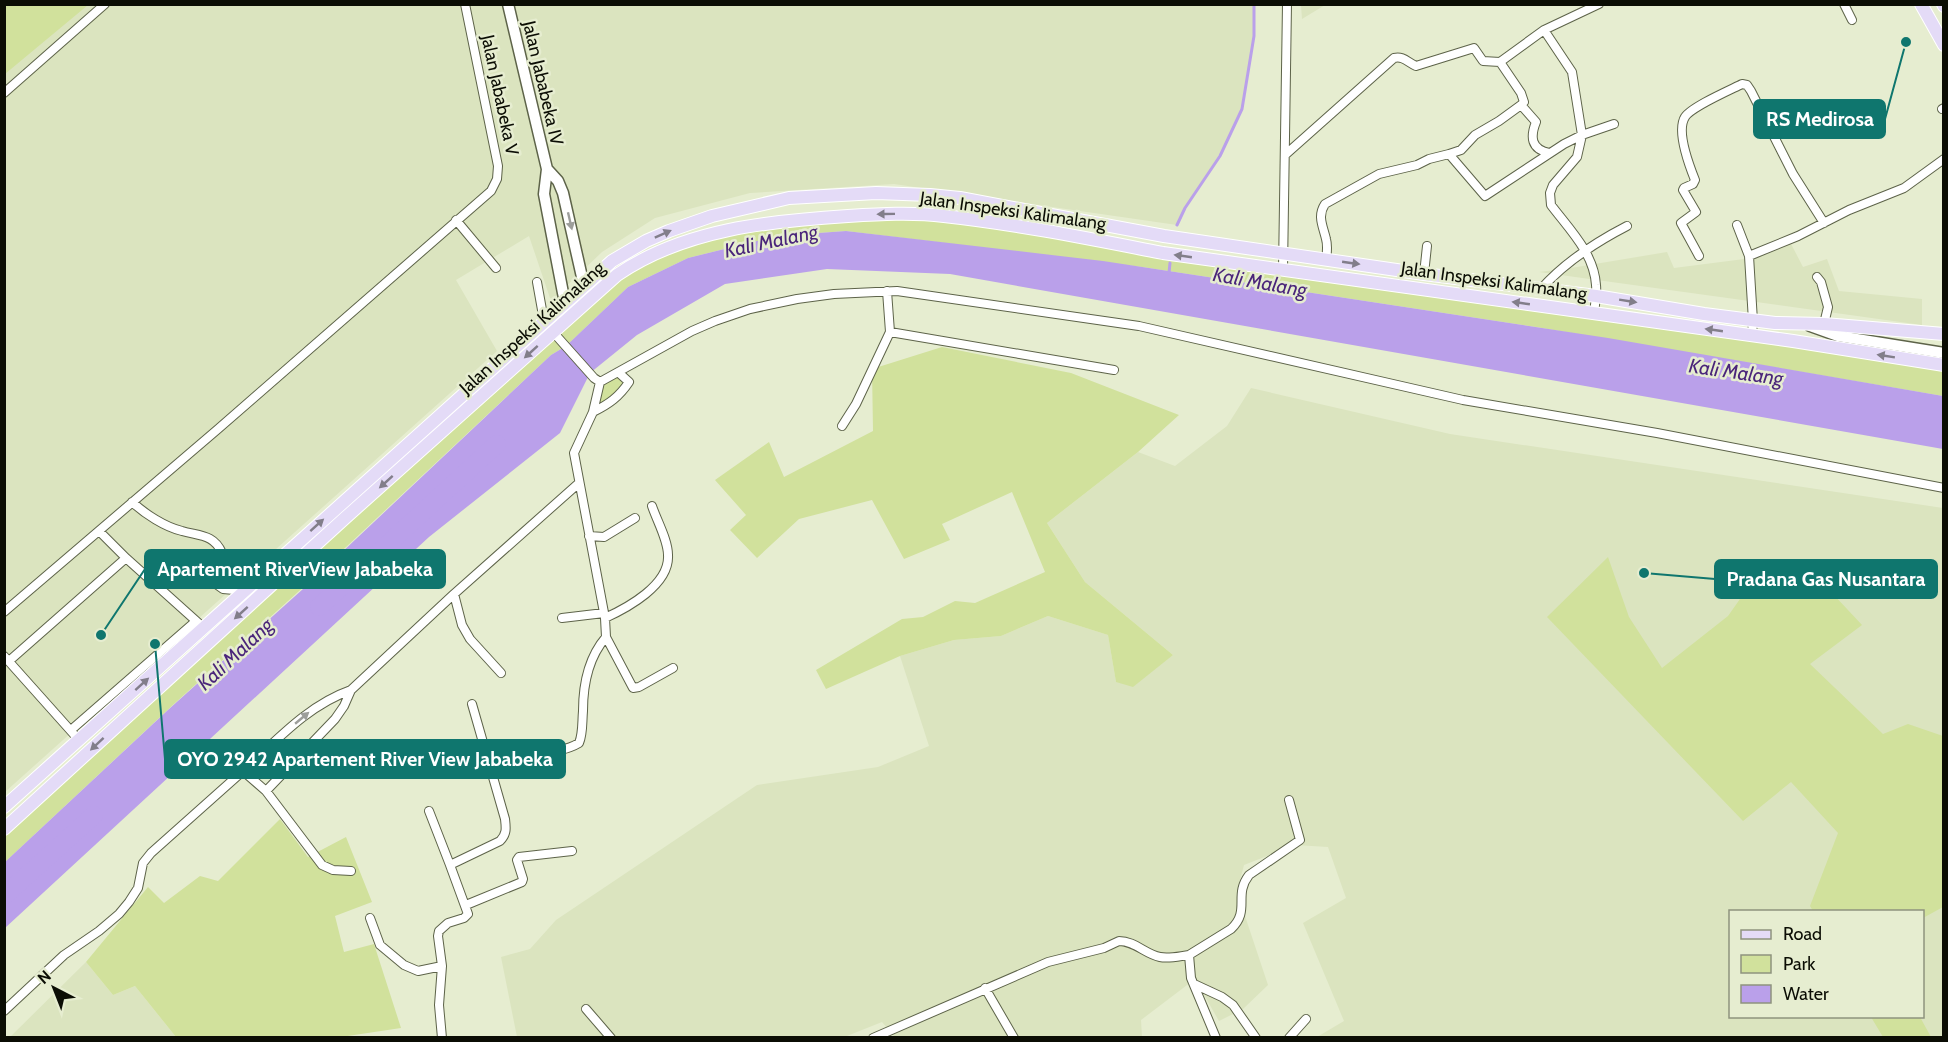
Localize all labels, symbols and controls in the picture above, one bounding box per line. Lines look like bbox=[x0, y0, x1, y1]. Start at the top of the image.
street label: Jalan Jababeka IV bbox=[518, 18, 568, 147]
street label: Jalan Jababeka V bbox=[476, 32, 524, 157]
callout: RS Medirosa bbox=[1754, 100, 1885, 138]
text: RS Medirosa bbox=[1766, 107, 1874, 131]
street label: Jalan Inspeksi Kalimalang bbox=[917, 187, 1109, 235]
one-way arrow bbox=[876, 210, 895, 219]
one-way arrow bbox=[565, 212, 575, 231]
water label: Kali Malang bbox=[722, 219, 821, 263]
one-way arrow bbox=[655, 229, 672, 238]
one-way arrow bbox=[1173, 251, 1192, 260]
street label: Jalan Inspeksi Kalimalang bbox=[454, 256, 610, 400]
street label: Jalan Inspeksi Kalimalang bbox=[1398, 257, 1590, 305]
one-way arrow bbox=[1342, 259, 1361, 268]
water label: Kali Malang bbox=[1211, 262, 1310, 302]
one-way arrow bbox=[1618, 297, 1637, 306]
one-way arrow bbox=[1512, 298, 1531, 308]
one-way arrow bbox=[1705, 325, 1724, 334]
one-way arrow bbox=[524, 345, 539, 358]
one-way arrow bbox=[1876, 352, 1895, 361]
water label: Kali Malang bbox=[1687, 353, 1786, 391]
one-way arrow bbox=[378, 475, 393, 489]
one-way arrow bbox=[309, 519, 324, 532]
callout: Apartement RiverView Jababeka bbox=[145, 550, 445, 588]
text: Apartement RiverView Jababeka bbox=[157, 557, 433, 581]
callout: Pradana Gas Nusantara bbox=[1715, 560, 1937, 598]
text: Pradana Gas Nusantara bbox=[1727, 567, 1925, 591]
one-way arrow bbox=[234, 605, 248, 619]
water label: Kali Malang bbox=[192, 612, 279, 695]
one-way arrow bbox=[134, 677, 149, 691]
one-way arrow bbox=[294, 712, 309, 725]
one-way arrow bbox=[90, 737, 105, 751]
callout: OYO 2942 Apartement River View Jababeka bbox=[165, 740, 565, 778]
text: OYO 2942 Apartement River View Jababeka bbox=[177, 747, 553, 771]
legend bbox=[1729, 910, 1924, 1018]
text: Road bbox=[1783, 923, 1822, 945]
text: Park bbox=[1783, 953, 1816, 975]
north arrow bbox=[24, 958, 84, 1018]
text: N bbox=[34, 966, 55, 988]
text: Water bbox=[1783, 983, 1829, 1005]

